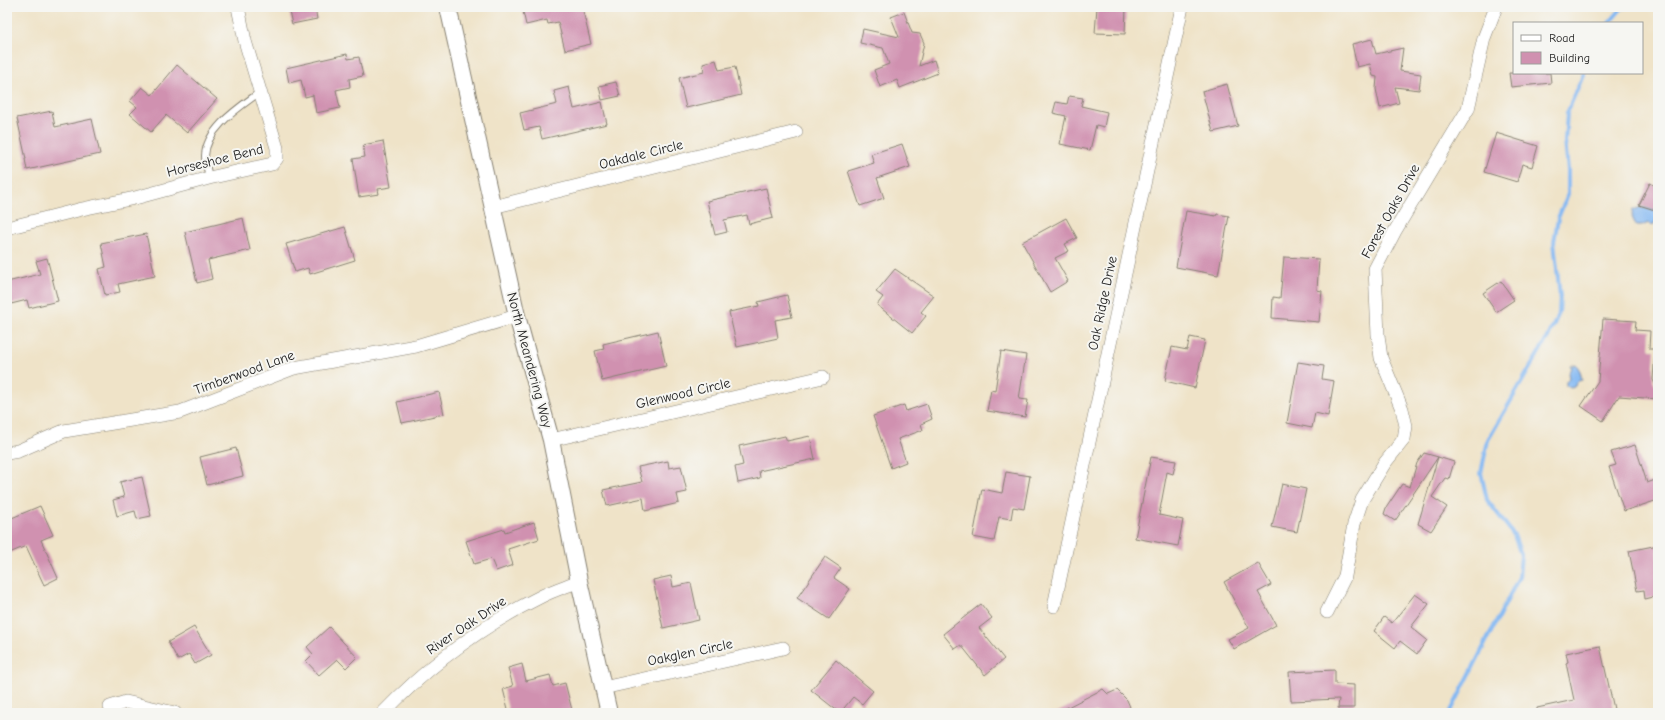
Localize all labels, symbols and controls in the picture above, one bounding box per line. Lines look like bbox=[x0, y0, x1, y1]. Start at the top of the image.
legend bbox=[1513, 22, 1643, 74]
text: Road bbox=[1549, 31, 1575, 45]
text: Building bbox=[1549, 51, 1590, 65]
street label: Oakdale Circle bbox=[597, 136, 685, 173]
street label: Horseshoe Bend bbox=[165, 140, 265, 181]
street label: Forest Oaks Drive bbox=[1358, 161, 1423, 261]
street label: Oak Ridge Drive bbox=[1084, 254, 1121, 352]
street label: North Meandering Way bbox=[503, 290, 556, 431]
street label: Timberwood Lane bbox=[192, 346, 297, 399]
street label: Glenwood Circle bbox=[634, 374, 732, 413]
street label: River Oak Drive bbox=[423, 593, 509, 658]
street label: Oakglen Circle bbox=[646, 635, 734, 670]

